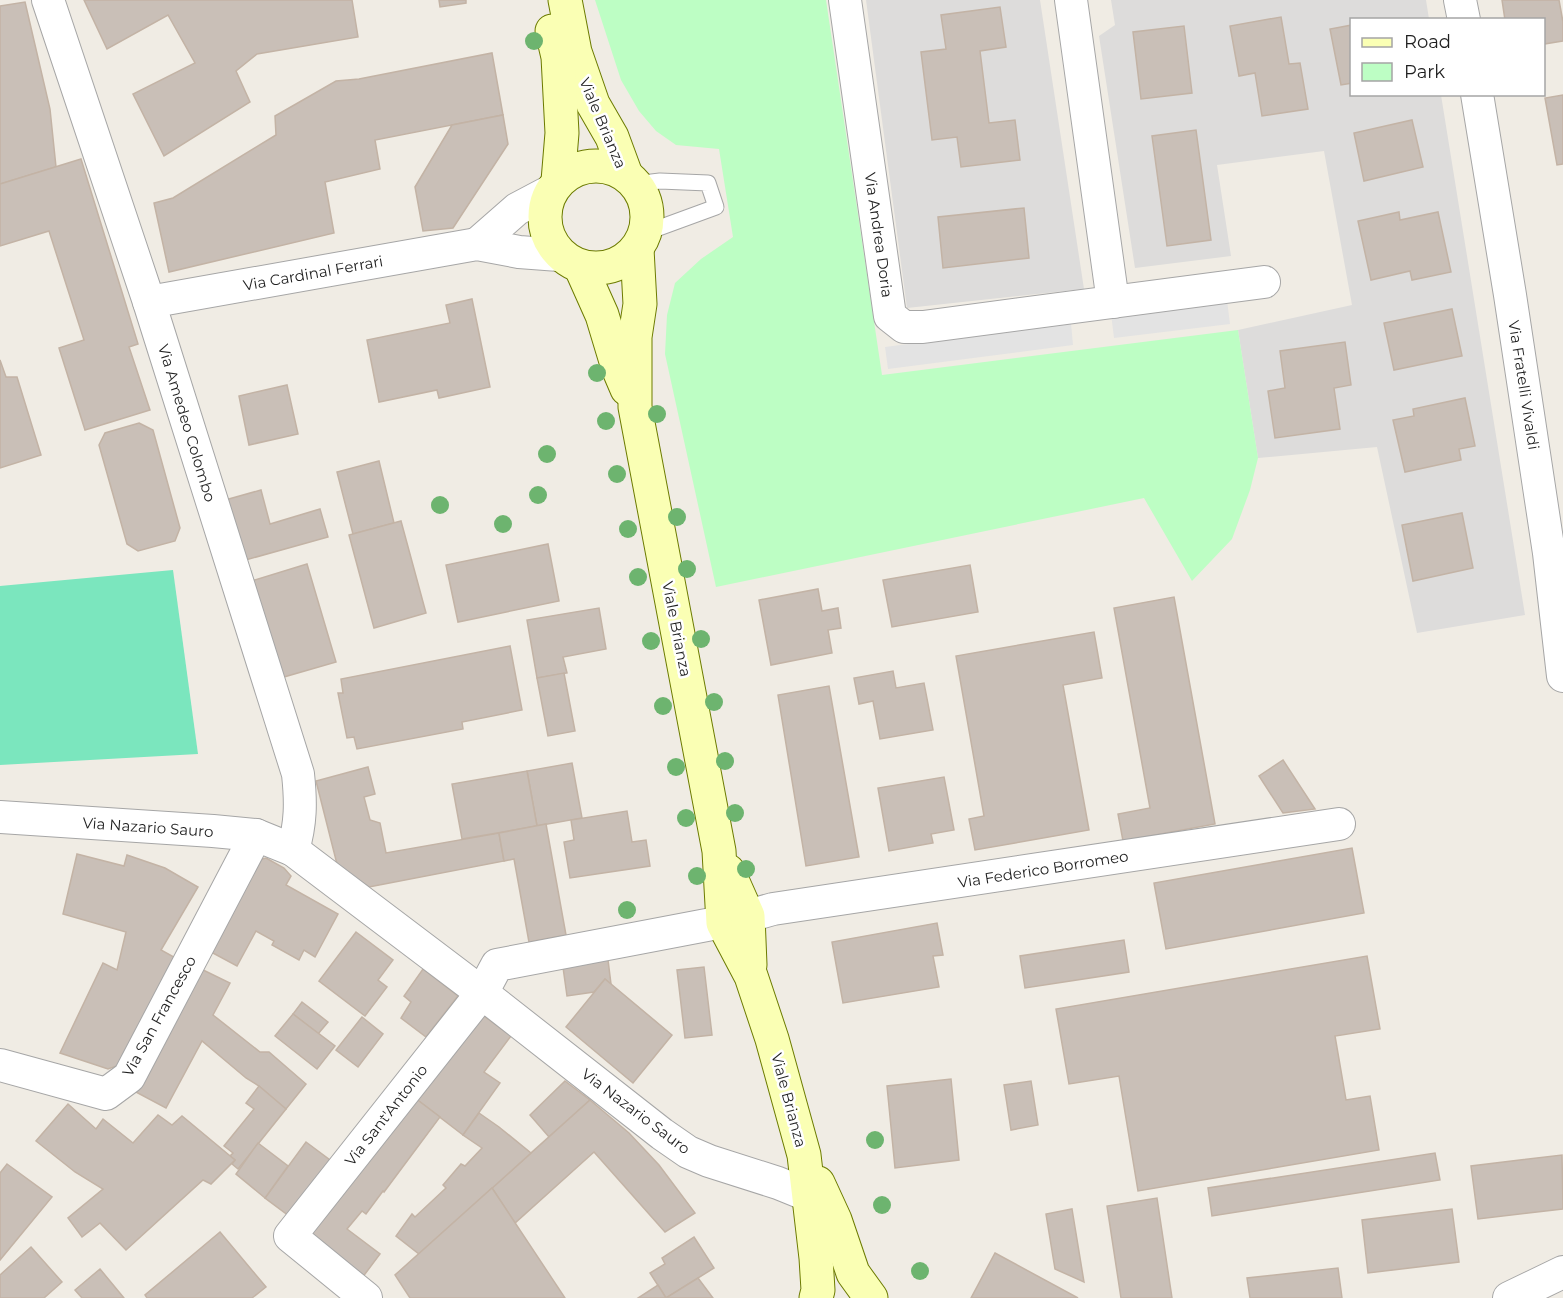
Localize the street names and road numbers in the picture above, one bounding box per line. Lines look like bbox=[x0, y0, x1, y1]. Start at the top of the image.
street label: Viale Brianza bbox=[575, 75, 631, 171]
street label: Via Andrea Doria bbox=[861, 171, 897, 299]
street label: Via Cardinal Ferrari bbox=[242, 251, 384, 295]
street label: Via Fratelli Vivaldi bbox=[1504, 319, 1544, 451]
street label: Via Amedeo Colombo bbox=[154, 342, 220, 504]
street label: Viale Brianza bbox=[658, 580, 696, 678]
street label: Via Nazario Sauro bbox=[82, 813, 214, 841]
street label: Via Federico Borromeo bbox=[956, 846, 1130, 892]
street label: Via San Francesco bbox=[118, 952, 200, 1080]
street label: Viale Brianza bbox=[767, 1051, 811, 1149]
street label: Via Sant'Antonio bbox=[341, 1061, 431, 1169]
street label: Via Nazario Sauro bbox=[578, 1064, 694, 1158]

